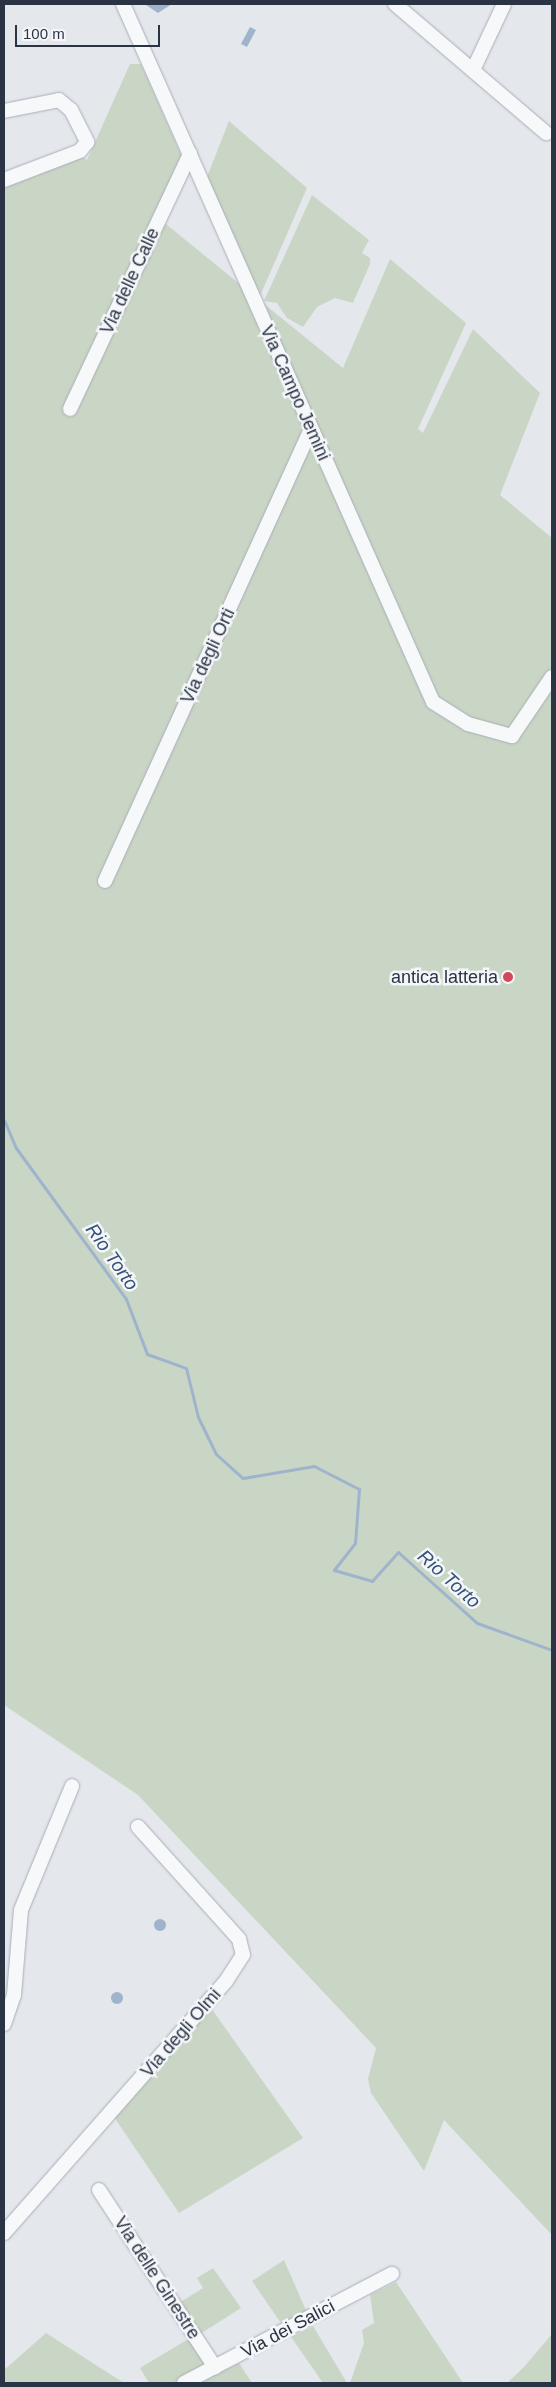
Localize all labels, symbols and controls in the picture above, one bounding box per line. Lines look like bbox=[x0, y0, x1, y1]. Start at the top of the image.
scale bar bbox=[18, 15, 162, 47]
text: 100 m bbox=[23, 25, 65, 42]
street label: Via delle Calle bbox=[96, 224, 164, 338]
street label: Via Campo Jemini bbox=[255, 322, 335, 464]
street label: Via degli Orti bbox=[177, 605, 239, 707]
place label: antica latteria bbox=[391, 966, 498, 988]
marker: antica latteria bbox=[502, 971, 514, 983]
water label: Rio Torto bbox=[81, 1219, 143, 1295]
water label: Rio Torto bbox=[413, 1545, 485, 1613]
street label: Via degli Olmi bbox=[137, 1984, 225, 2082]
street label: Via delle Ginestre bbox=[109, 2213, 205, 2343]
street label: Via dei Salici bbox=[238, 2295, 338, 2363]

